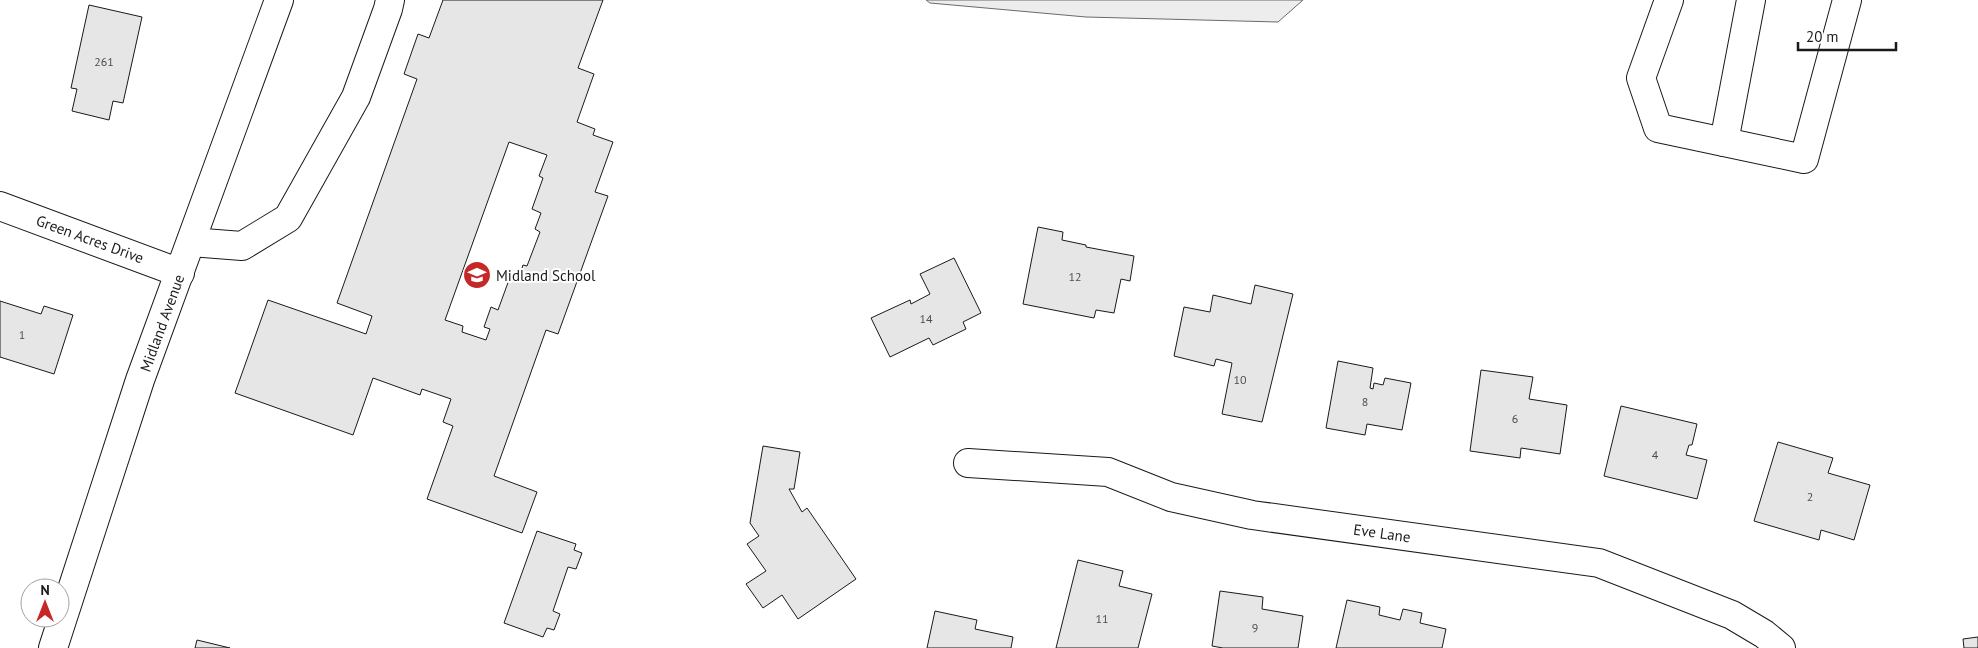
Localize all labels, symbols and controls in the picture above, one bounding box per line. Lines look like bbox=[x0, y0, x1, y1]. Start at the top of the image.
scale bar bbox=[1798, 20, 1896, 52]
text: 20 m bbox=[1806, 27, 1839, 46]
house number: 261 bbox=[94, 54, 114, 69]
street label: Green Acres Drive bbox=[34, 211, 146, 267]
school or university icon: Midland School bbox=[462, 260, 492, 290]
place label: Midland School bbox=[496, 266, 596, 285]
house number: 12 bbox=[1068, 269, 1082, 284]
street label: Midland Avenue bbox=[136, 272, 188, 374]
house number: 14 bbox=[919, 311, 933, 326]
house number: 1 bbox=[19, 327, 25, 342]
house number: 10 bbox=[1233, 372, 1247, 387]
house number: 8 bbox=[1362, 394, 1368, 409]
house number: 6 bbox=[1512, 411, 1518, 426]
house number: 4 bbox=[1652, 447, 1659, 462]
house number: 2 bbox=[1807, 489, 1813, 504]
street label: Eve Lane bbox=[1352, 520, 1412, 546]
north arrow bbox=[20, 578, 70, 628]
text: N bbox=[40, 581, 50, 599]
house number: 11 bbox=[1095, 611, 1109, 626]
house number: 9 bbox=[1252, 620, 1258, 635]

